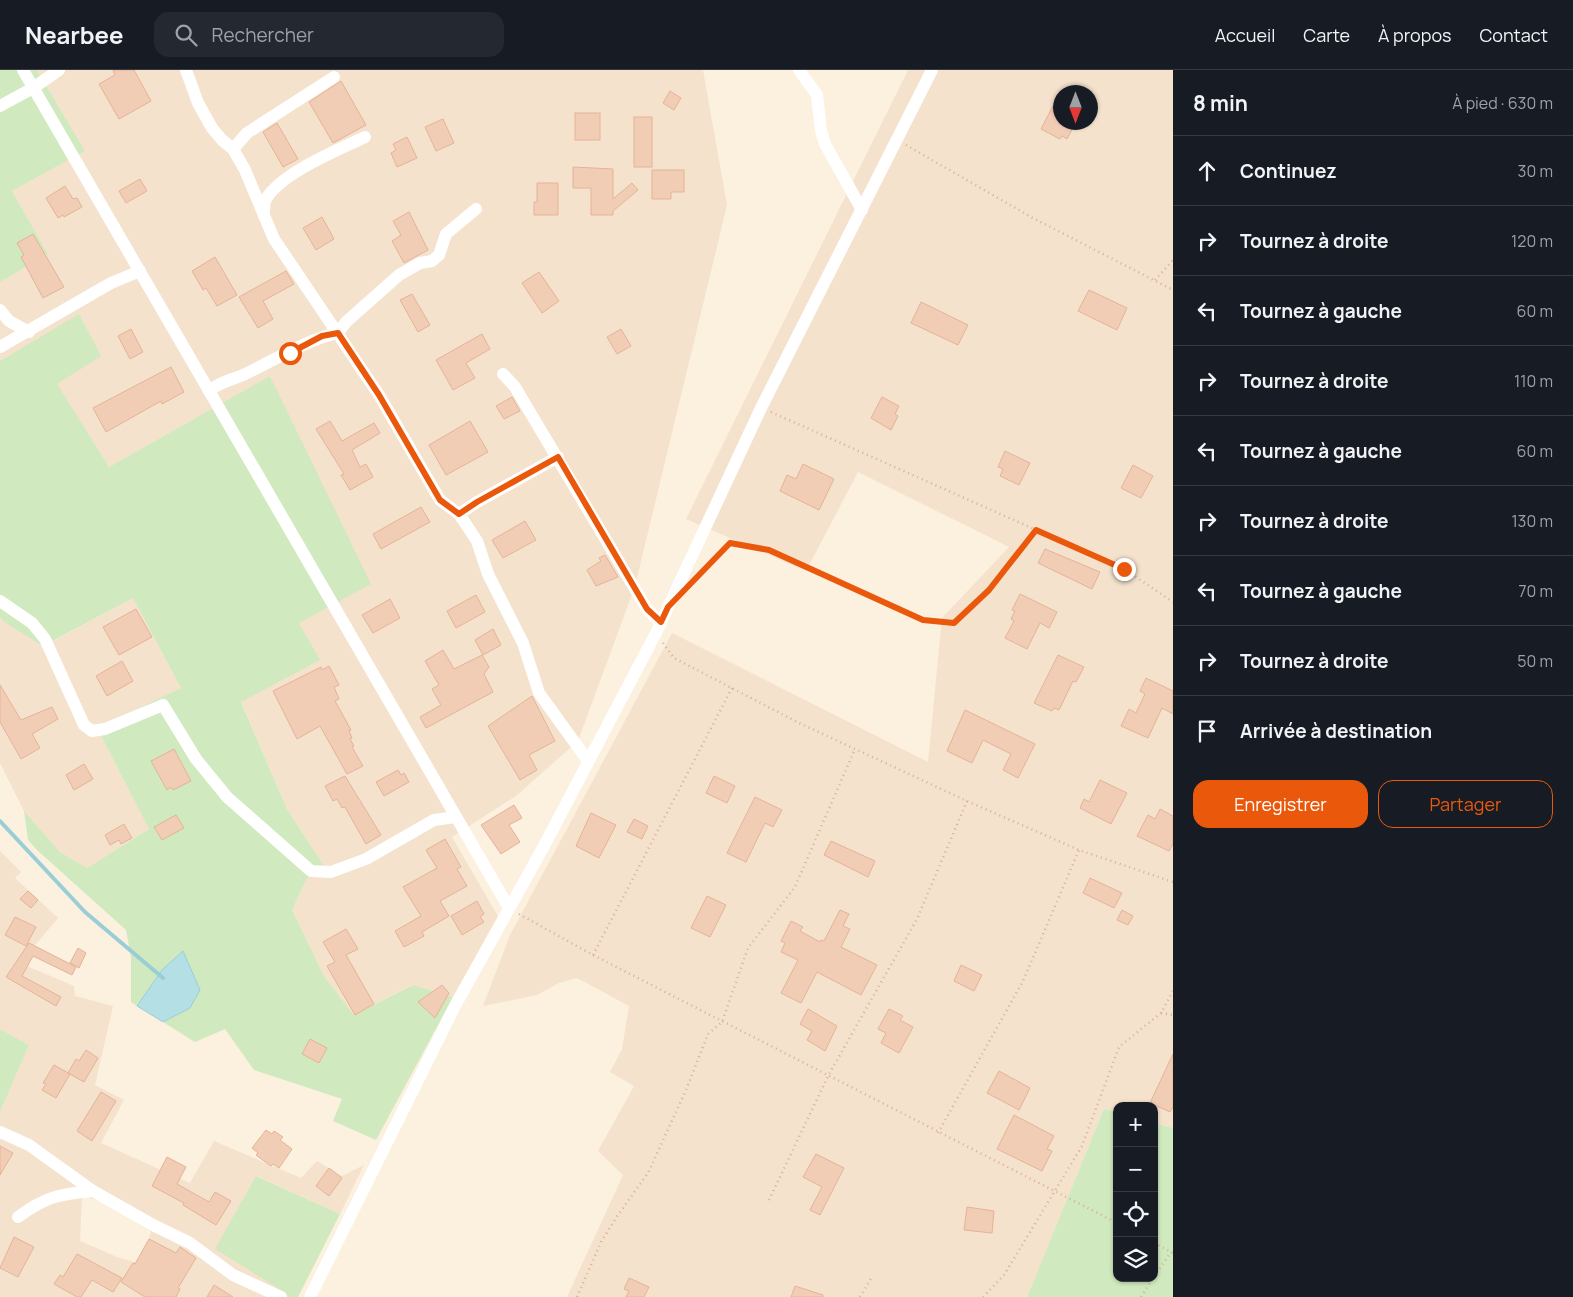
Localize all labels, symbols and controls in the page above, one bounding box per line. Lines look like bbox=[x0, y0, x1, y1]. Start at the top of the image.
search box bbox=[154, 12, 504, 57]
text: Nearbee bbox=[25, 18, 124, 51]
icon: search bbox=[172, 21, 200, 49]
text: Rechercher bbox=[212, 22, 314, 48]
text: Accueil bbox=[1215, 23, 1275, 47]
text: Carte bbox=[1303, 23, 1350, 47]
text: À propos bbox=[1378, 23, 1451, 47]
text: Contact bbox=[1479, 23, 1548, 47]
north arrow bbox=[1053, 85, 1098, 130]
text: 8 min bbox=[1193, 89, 1248, 117]
text: À pied · 630 m bbox=[1452, 92, 1553, 114]
icon: ahead bbox=[1193, 157, 1221, 185]
text: Continuez bbox=[1240, 158, 1337, 184]
text: 30 m bbox=[1518, 160, 1553, 182]
icon: right bbox=[1193, 227, 1221, 255]
text: Tournez à droite bbox=[1240, 228, 1388, 254]
text: 120 m bbox=[1511, 230, 1553, 252]
icon: left bbox=[1193, 297, 1221, 325]
text: Tournez à gauche bbox=[1240, 298, 1402, 324]
text: 60 m bbox=[1517, 300, 1553, 322]
route start bbox=[279, 342, 302, 365]
icon: right bbox=[1193, 367, 1221, 395]
text: Tournez à droite bbox=[1240, 368, 1388, 394]
text: 110 m bbox=[1514, 370, 1553, 392]
icon: left bbox=[1193, 437, 1221, 465]
text: Tournez à gauche bbox=[1240, 438, 1402, 464]
text: 60 m bbox=[1517, 440, 1553, 462]
icon: right bbox=[1193, 507, 1221, 535]
text: Tournez à droite bbox=[1240, 508, 1388, 534]
text: 130 m bbox=[1511, 510, 1553, 532]
route end bbox=[1113, 558, 1136, 581]
icon: left bbox=[1193, 577, 1221, 605]
text: Tournez à gauche bbox=[1240, 578, 1402, 604]
text: 70 m bbox=[1518, 580, 1553, 602]
icon: right bbox=[1193, 647, 1221, 675]
text: Tournez à droite bbox=[1240, 648, 1388, 674]
text: 50 m bbox=[1517, 650, 1553, 672]
icon: arrive bbox=[1193, 717, 1221, 745]
text: Arrivée à destination bbox=[1240, 718, 1432, 744]
button: Enregistrer bbox=[1193, 780, 1368, 828]
button: Partager bbox=[1378, 780, 1553, 828]
map controls bbox=[1113, 1102, 1158, 1282]
button: + bbox=[1113, 1102, 1158, 1147]
button: − bbox=[1113, 1147, 1158, 1192]
button: locate bbox=[1113, 1192, 1158, 1237]
button: layers bbox=[1113, 1237, 1158, 1282]

